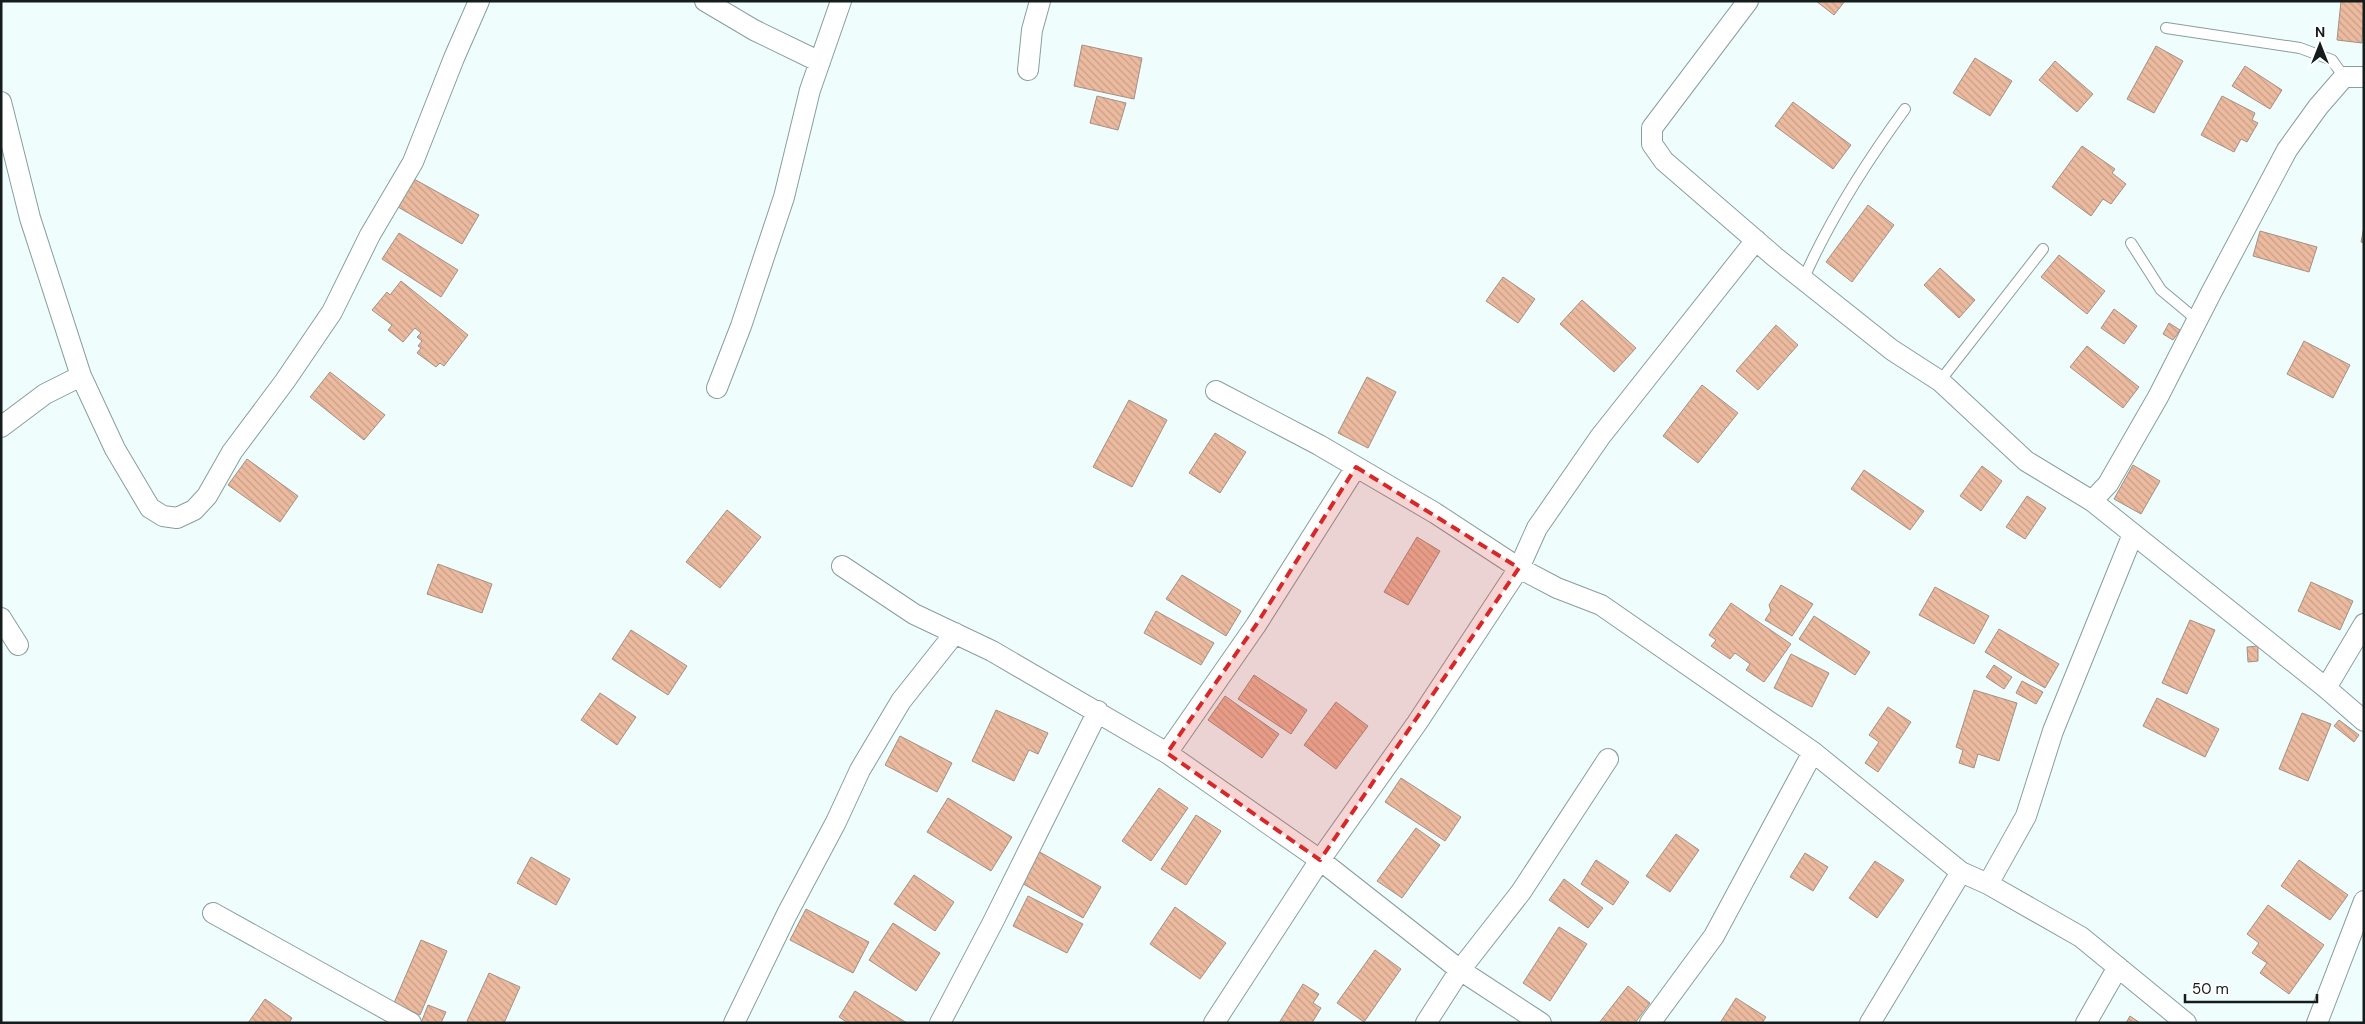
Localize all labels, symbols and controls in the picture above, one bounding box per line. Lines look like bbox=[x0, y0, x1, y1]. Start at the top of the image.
north arrow bbox=[2295, 20, 2345, 70]
text: N bbox=[2315, 23, 2325, 41]
scale bar bbox=[2185, 972, 2318, 1004]
text: 50 m bbox=[2192, 979, 2229, 999]

